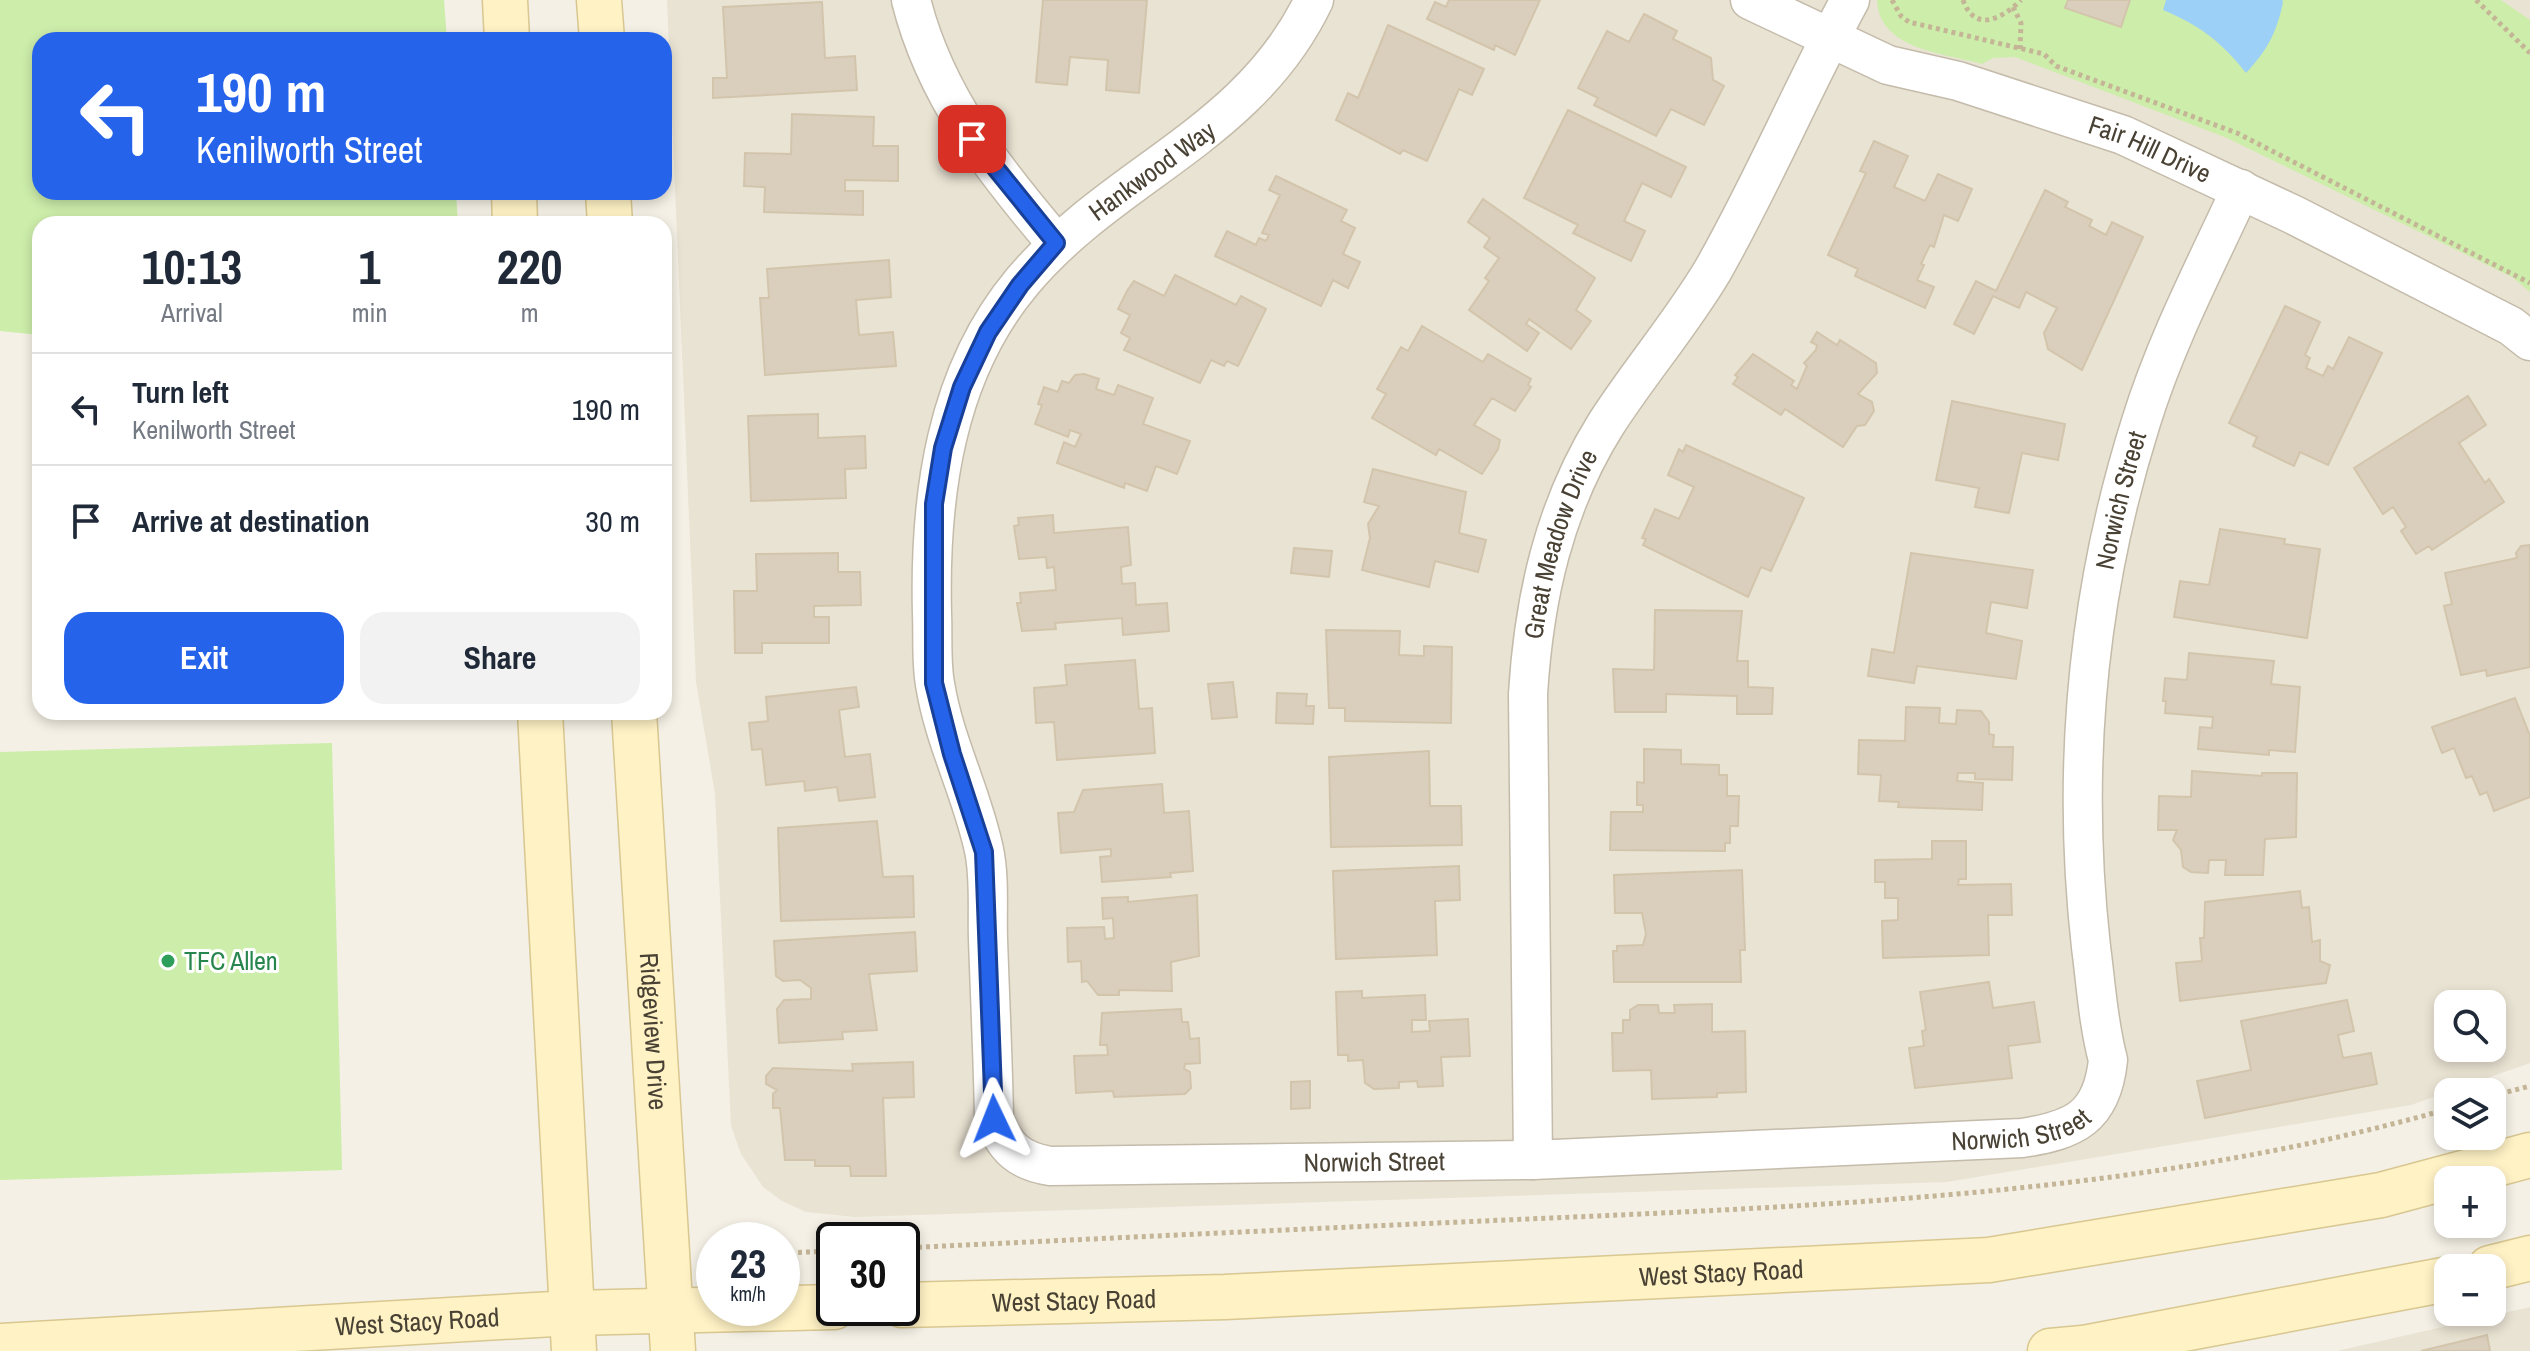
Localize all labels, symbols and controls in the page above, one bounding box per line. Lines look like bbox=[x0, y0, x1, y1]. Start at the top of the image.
text: 190 m bbox=[196, 54, 326, 129]
icon: left bbox=[64, 64, 168, 168]
pin bbox=[938, 105, 1006, 173]
street label: Fair Hill Drive bbox=[2084, 107, 2217, 191]
street label: Hankwood Way bbox=[1081, 113, 1222, 228]
icon: arrive bbox=[950, 117, 994, 161]
text: Kenilworth Street bbox=[196, 126, 422, 174]
text: 10:13 bbox=[142, 234, 242, 299]
text: 1 bbox=[359, 234, 380, 299]
text: 220 bbox=[497, 234, 562, 299]
text: Arrival bbox=[161, 295, 223, 330]
text: min bbox=[352, 295, 387, 330]
text: m bbox=[521, 295, 539, 330]
text: Turn left bbox=[132, 372, 229, 412]
icon: left bbox=[64, 387, 108, 431]
text: 190 m bbox=[572, 389, 640, 429]
text: Kenilworth Street bbox=[132, 412, 296, 447]
street label: Norwich Street bbox=[2086, 427, 2154, 572]
street label: Great Meadow Drive bbox=[1515, 443, 1605, 641]
icon: arrive bbox=[64, 499, 108, 543]
text: Arrive at destination bbox=[132, 501, 370, 541]
text: 30 m bbox=[585, 501, 640, 541]
button: Exit bbox=[64, 612, 344, 704]
button: Share bbox=[360, 612, 640, 704]
place label: TFC Allen bbox=[184, 943, 278, 978]
marker: TFC Allen bbox=[159, 952, 177, 970]
street label: Ridgeview Drive bbox=[632, 952, 676, 1111]
map controls bbox=[2434, 990, 2506, 1326]
button: search bbox=[2434, 990, 2506, 1062]
position arrow bbox=[952, 1077, 1036, 1161]
button: layers bbox=[2434, 1078, 2506, 1150]
street label: Norwich Street bbox=[1950, 1100, 2098, 1158]
street label: Norwich Street bbox=[1303, 1143, 1445, 1180]
button: + bbox=[2434, 1166, 2506, 1238]
speed limit sign: 30 bbox=[816, 1222, 920, 1326]
text: 23 bbox=[730, 1237, 766, 1290]
street label: West Stacy Road bbox=[1638, 1251, 1804, 1294]
button: − bbox=[2434, 1254, 2506, 1326]
text: km/h bbox=[730, 1280, 766, 1307]
street label: West Stacy Road bbox=[991, 1281, 1157, 1320]
street label: West Stacy Road bbox=[334, 1299, 500, 1344]

